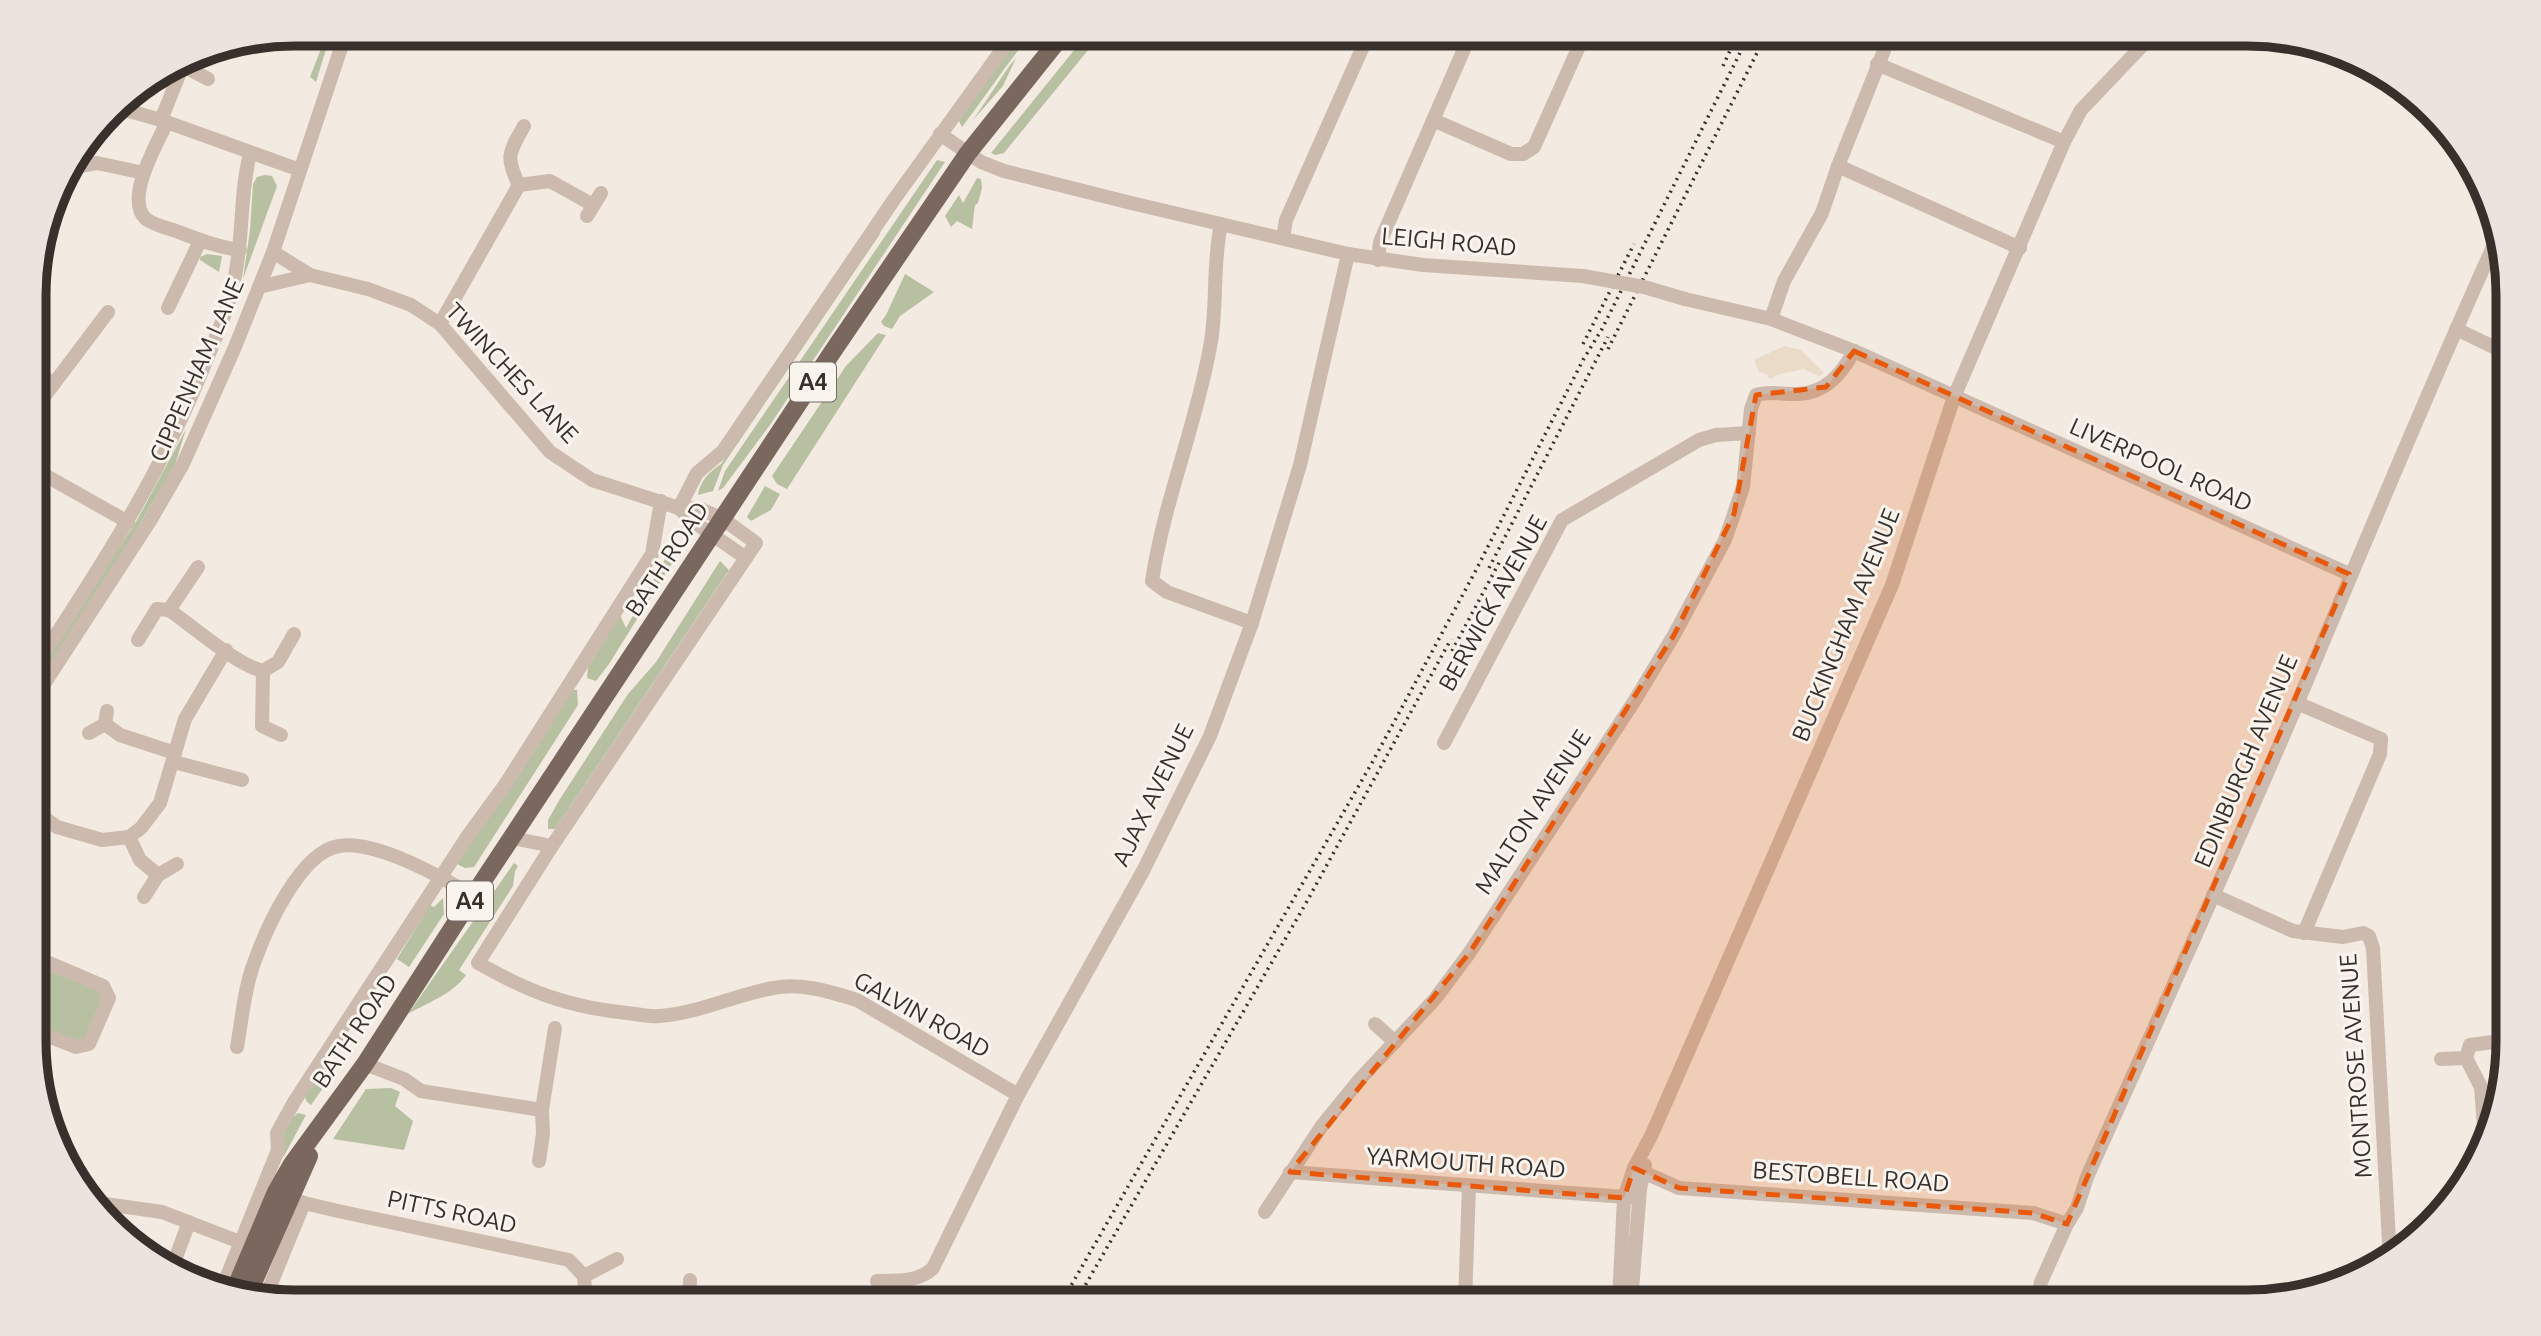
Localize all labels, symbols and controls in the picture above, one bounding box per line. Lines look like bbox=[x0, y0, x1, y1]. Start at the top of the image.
street label: LEIGH ROAD bbox=[1380, 222, 1518, 261]
street label: CIPPENHAM LANE bbox=[144, 274, 249, 466]
street label: TWINCHES LANE bbox=[441, 297, 584, 448]
road number: A4 bbox=[790, 362, 836, 402]
street label: LIVERPOOL ROAD bbox=[2066, 412, 2257, 517]
street label: BATH ROAD bbox=[620, 496, 714, 621]
street label: BUCKINGHAM AVENUE bbox=[1786, 504, 1905, 745]
street label: BERWICK AVENUE bbox=[1433, 510, 1552, 695]
street label: EDINBURGH AVENUE bbox=[2189, 650, 2303, 871]
street label: AJAX AVENUE bbox=[1107, 719, 1199, 870]
street label: MALTON AVENUE bbox=[1469, 724, 1596, 899]
road number: A4 bbox=[447, 882, 493, 920]
street label: MONTROSE AVENUE bbox=[2334, 953, 2377, 1179]
street label: GALVIN ROAD bbox=[849, 966, 995, 1063]
street label: BATH ROAD bbox=[307, 969, 402, 1093]
street label: YARMOUTH ROAD bbox=[1365, 1142, 1567, 1183]
street label: BESTOBELL ROAD bbox=[1752, 1156, 1950, 1197]
street label: PITTS ROAD bbox=[385, 1185, 519, 1238]

